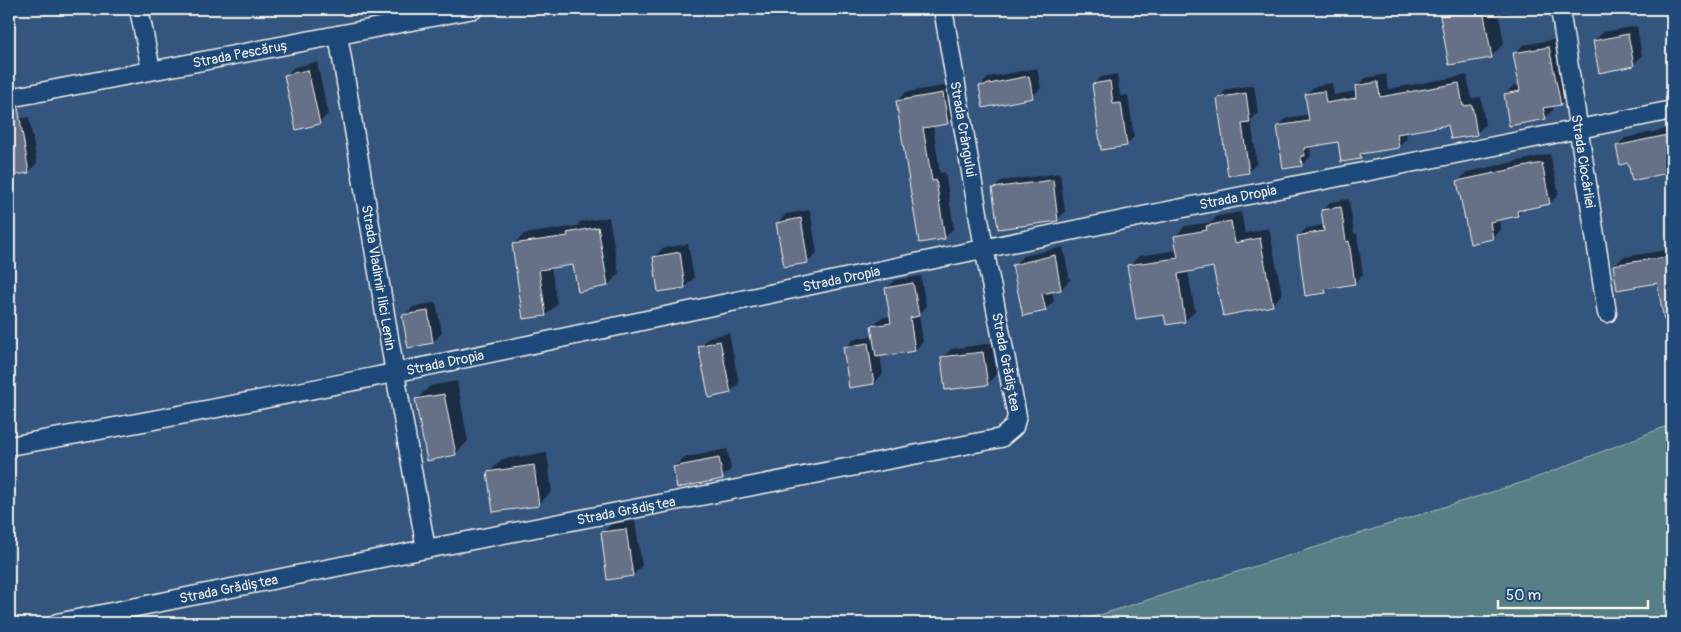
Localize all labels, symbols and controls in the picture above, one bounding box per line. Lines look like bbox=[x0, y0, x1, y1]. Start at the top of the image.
street label: Strada Pescăruș bbox=[191, 36, 290, 71]
street label: Strada Crângului bbox=[946, 80, 980, 179]
street label: Strada Ciocârliei bbox=[1568, 113, 1599, 210]
street label: Strada Dropia bbox=[1198, 181, 1278, 213]
street label: Strada Vladimir Ilici Lenin bbox=[358, 204, 400, 352]
street label: Strada Dropia bbox=[801, 262, 882, 295]
street label: Strada Grădiștea bbox=[988, 311, 1024, 413]
street label: Strada Dropia bbox=[405, 346, 485, 379]
street label: Strada Grădiștea bbox=[575, 493, 677, 528]
street label: Strada Grădiștea bbox=[178, 570, 279, 607]
scale bar bbox=[1498, 577, 1648, 609]
text: 50 m bbox=[1506, 586, 1541, 605]

